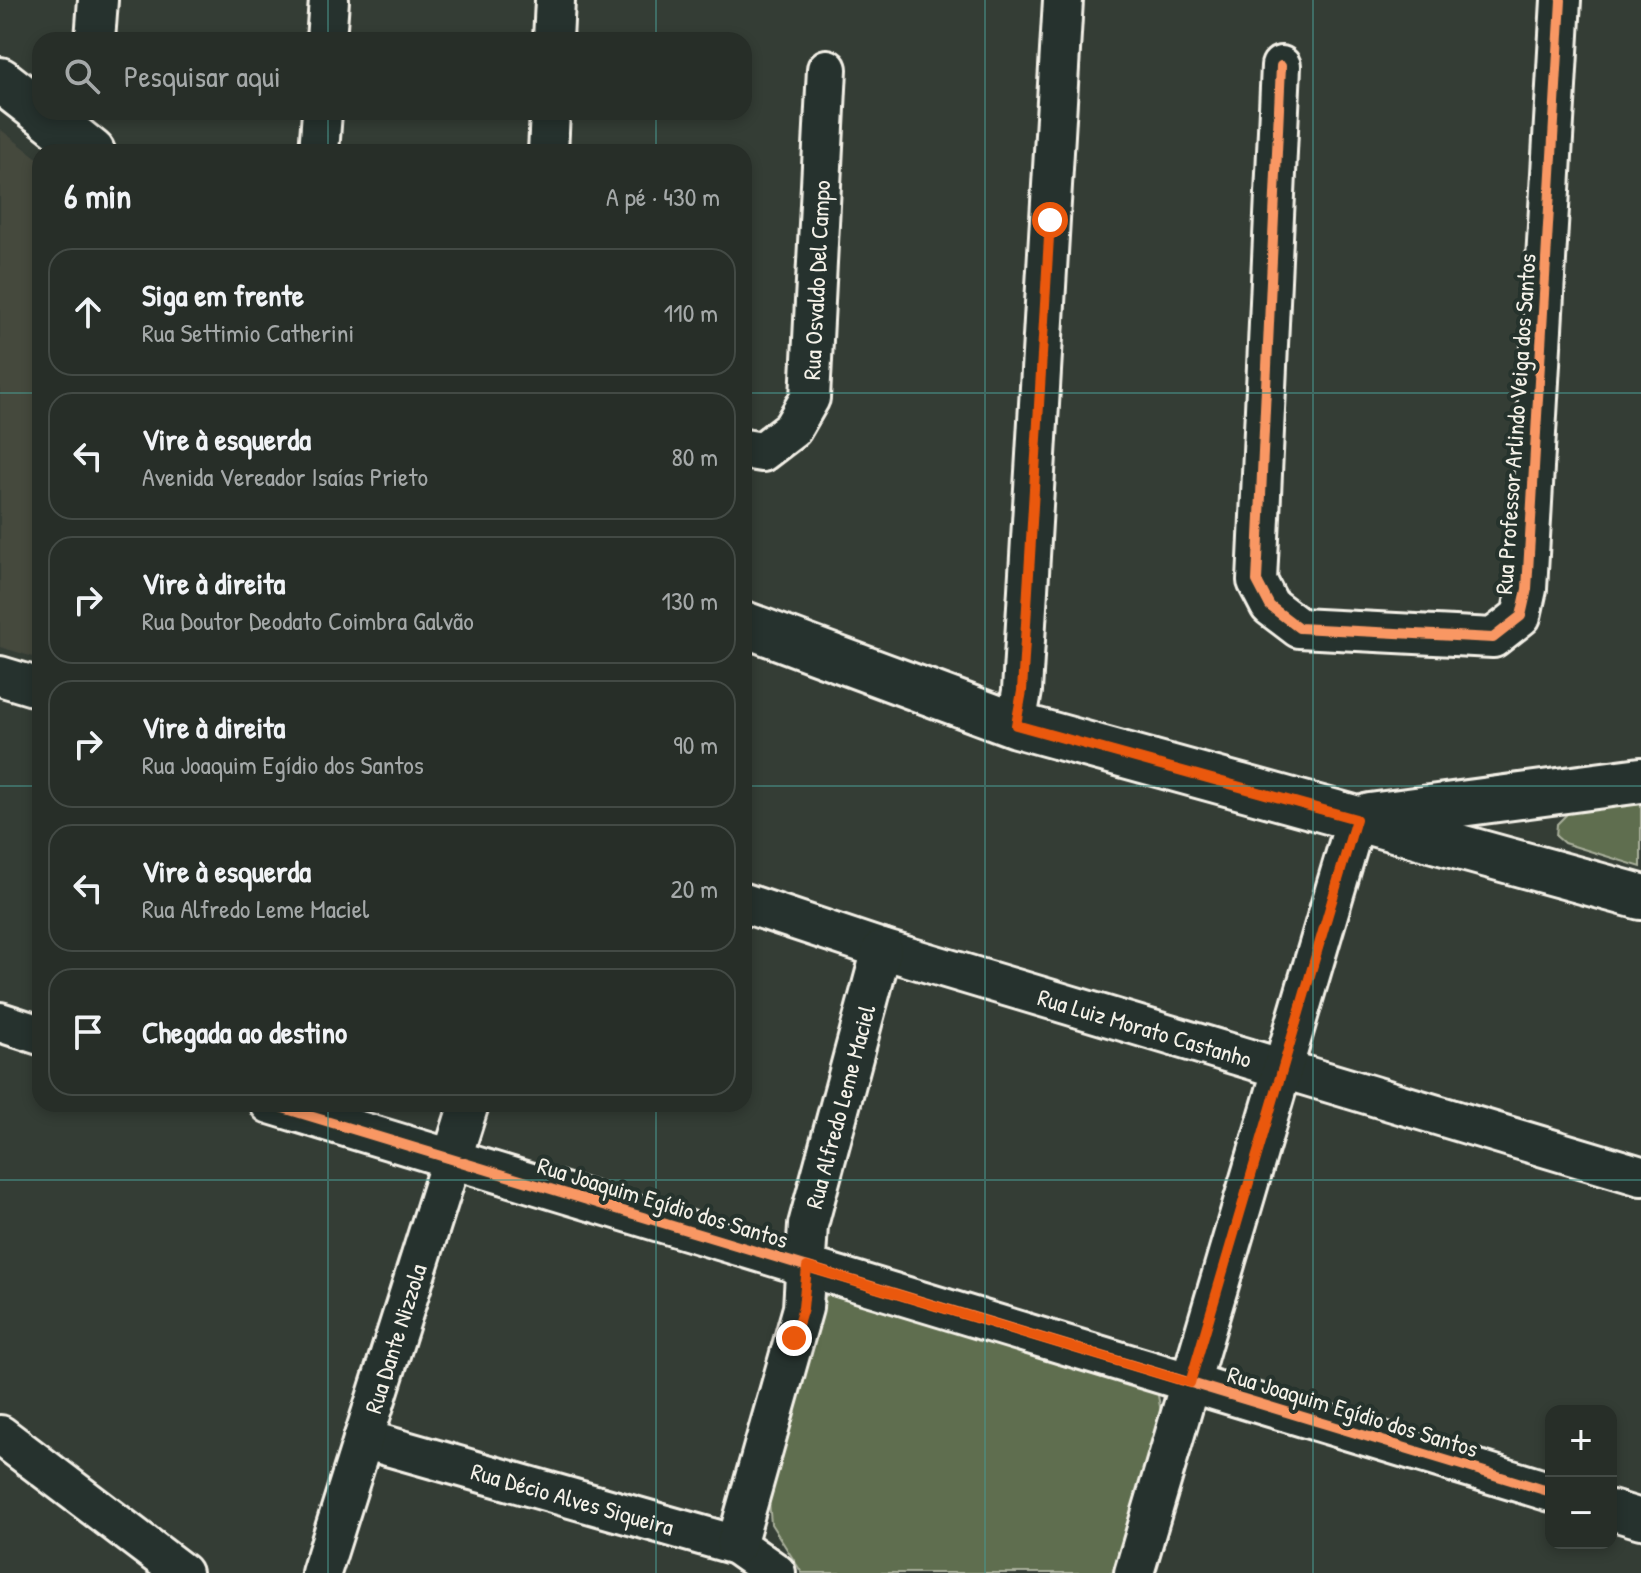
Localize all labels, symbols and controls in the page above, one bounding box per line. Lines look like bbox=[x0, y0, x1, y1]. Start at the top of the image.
search box bbox=[32, 32, 752, 120]
icon: search bbox=[60, 54, 104, 98]
text: Pesquisar aqui bbox=[124, 56, 281, 96]
text: 6 min bbox=[64, 173, 132, 219]
text: A pé · 430 m bbox=[606, 179, 720, 214]
street label: Rua Osvaldo Del Campo bbox=[795, 179, 837, 381]
route start bbox=[1032, 202, 1068, 238]
street label: Rua Professor Arlindo Veiga dos Santos bbox=[1487, 253, 1543, 595]
text: Siga em frente bbox=[142, 275, 304, 315]
icon: ahead bbox=[66, 290, 110, 334]
text: 110 m bbox=[664, 295, 718, 330]
text: Rua Settimio Catherini bbox=[142, 315, 354, 350]
text: Vire à esquerda bbox=[142, 419, 311, 459]
icon: left bbox=[66, 434, 110, 478]
text: 80 m bbox=[671, 439, 718, 474]
text: Avenida Vereador Isaías Prieto bbox=[142, 459, 428, 494]
text: Vire à direita bbox=[142, 563, 285, 603]
icon: right bbox=[66, 578, 110, 622]
text: 130 m bbox=[662, 583, 718, 618]
text: Rua Doutor Deodato Coimbra Galvão bbox=[142, 603, 474, 638]
text: Vire à direita bbox=[142, 707, 285, 747]
icon: right bbox=[66, 722, 110, 766]
text: 90 m bbox=[673, 727, 718, 762]
text: Rua Joaquim Egídio dos Santos bbox=[142, 747, 424, 782]
text: Vire à esquerda bbox=[142, 851, 311, 891]
icon: left bbox=[66, 866, 110, 910]
text: 20 m bbox=[671, 871, 718, 906]
text: Rua Alfredo Leme Maciel bbox=[142, 891, 369, 926]
street label: Rua Luiz Morato Castanho bbox=[1034, 981, 1256, 1075]
street label: Rua Alfredo Leme Maciel bbox=[797, 1001, 883, 1212]
icon: arrive bbox=[66, 1010, 110, 1054]
text: Chegada ao destino bbox=[142, 1012, 347, 1052]
street label: Rua Joaquim Egídio dos Santos bbox=[534, 1149, 792, 1255]
street label: Rua Dante Nizzola bbox=[356, 1260, 434, 1417]
route end bbox=[776, 1320, 812, 1356]
street label: Rua Joaquim Egídio dos Santos bbox=[1224, 1358, 1482, 1464]
map controls bbox=[1545, 1405, 1617, 1549]
button: + bbox=[1545, 1405, 1617, 1477]
street label: Rua Décio Alves Siqueira bbox=[468, 1455, 678, 1543]
button: − bbox=[1545, 1477, 1617, 1549]

